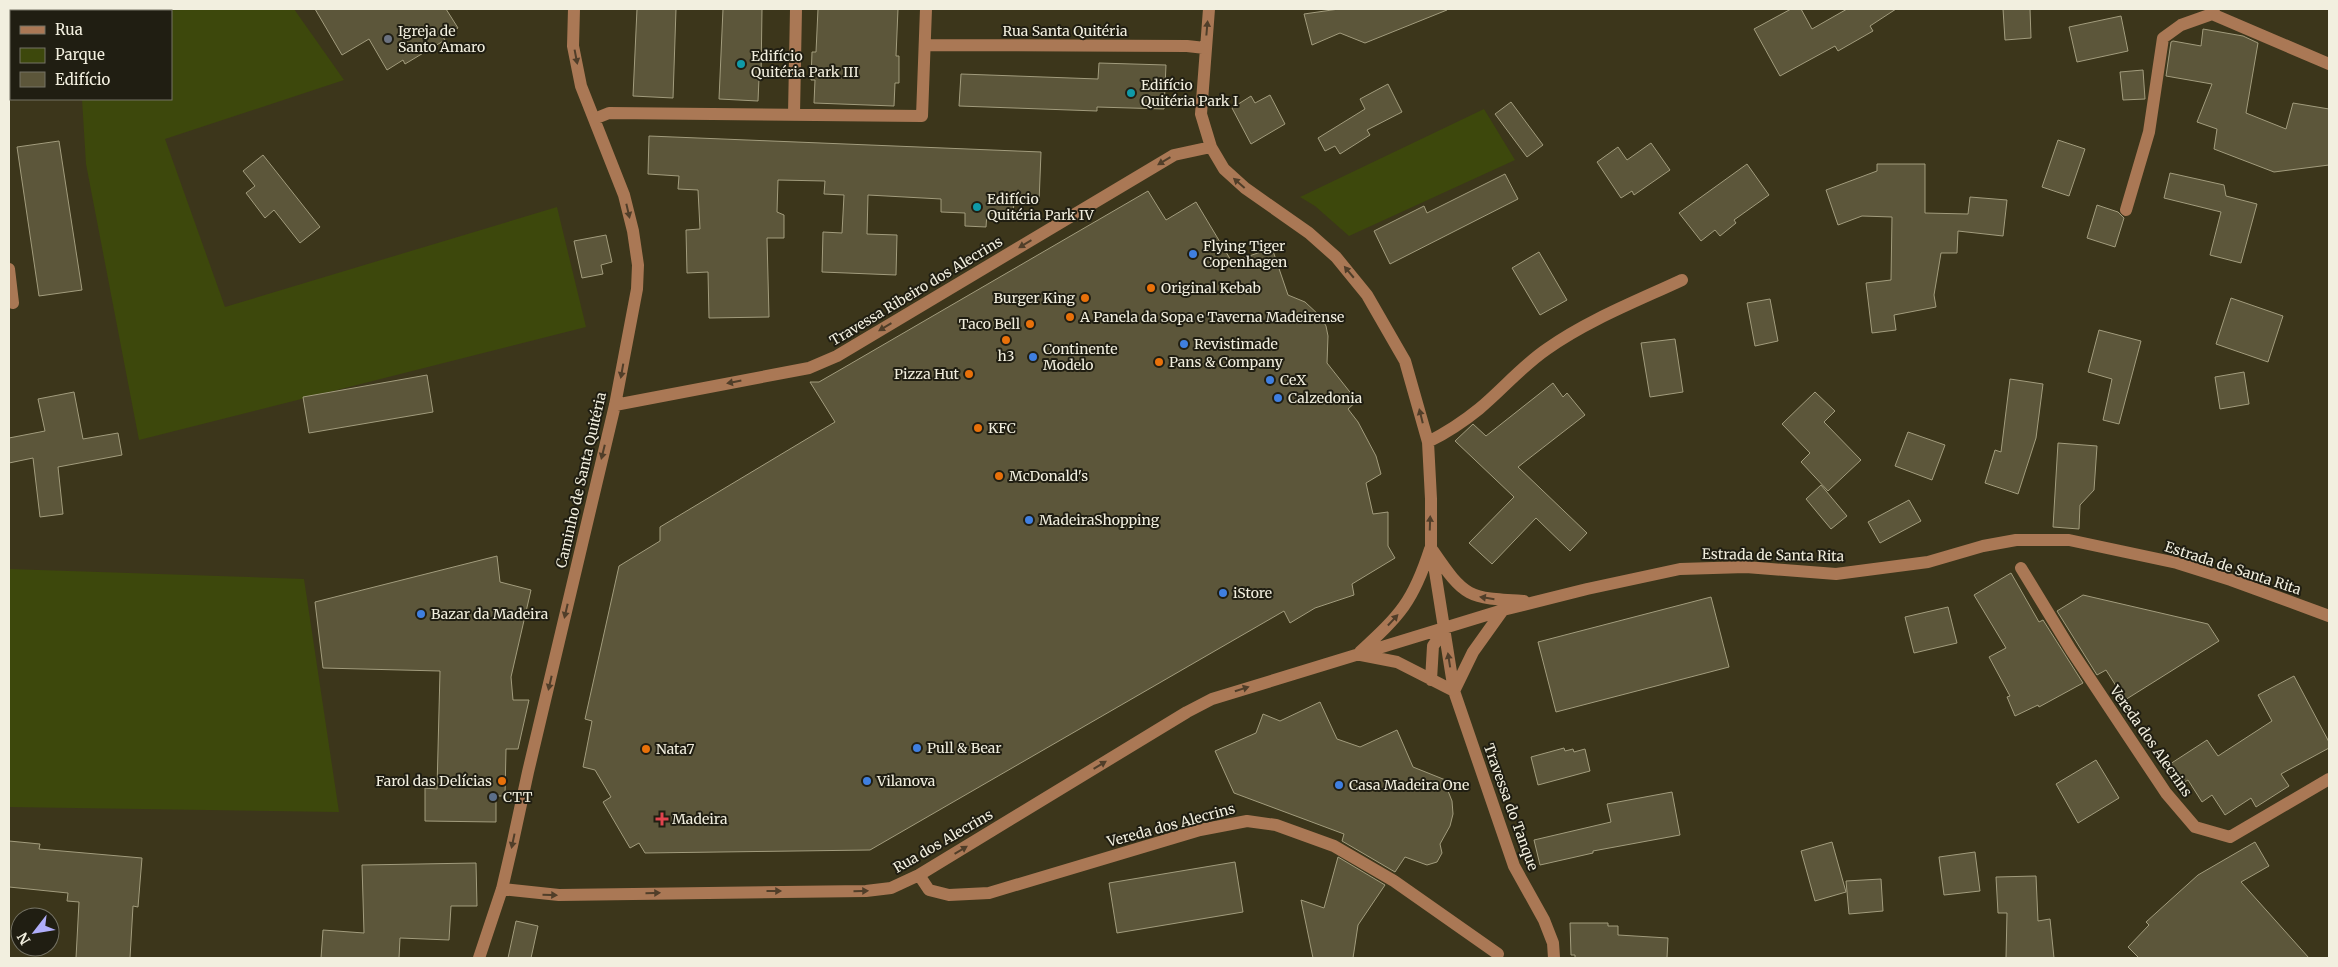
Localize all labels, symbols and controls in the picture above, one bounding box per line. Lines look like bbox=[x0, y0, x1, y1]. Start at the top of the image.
legend bbox=[10, 10, 172, 100]
text: Rua bbox=[55, 20, 83, 39]
one-way arrow bbox=[1203, 20, 1211, 36]
place label: Igreja de Santo Amaro bbox=[398, 22, 485, 56]
street label: Rua Santa Quitéria bbox=[1003, 22, 1128, 40]
marker: Igreja de Santo Amaro bbox=[382, 33, 394, 45]
text: Parque bbox=[55, 45, 105, 64]
place label: Edifício Quitéria Park III bbox=[751, 47, 859, 81]
one-way arrow bbox=[572, 50, 580, 66]
marker: Edifício Quitéria Park III bbox=[735, 58, 747, 70]
text: Edifício bbox=[55, 70, 111, 89]
place label: Edifício Quitéria Park I bbox=[1141, 76, 1238, 110]
marker: Edifício Quitéria Park I bbox=[1125, 87, 1137, 99]
one-way arrow bbox=[1158, 156, 1171, 165]
one-way arrow bbox=[1234, 177, 1246, 189]
place label: Edifício Quitéria Park IV bbox=[987, 190, 1094, 224]
marker: Edifício Quitéria Park IV bbox=[971, 201, 983, 213]
one-way arrow bbox=[624, 203, 632, 218]
street label: Travessa Ribeiro dos Alecrins bbox=[826, 232, 1006, 350]
place label: Flying Tiger Copenhagen bbox=[1203, 237, 1287, 271]
one-way arrow bbox=[1018, 239, 1031, 248]
marker: Flying Tiger Copenhagen bbox=[1187, 248, 1199, 260]
one-way arrow bbox=[1343, 267, 1355, 279]
place label: Original Kebab bbox=[1161, 279, 1261, 297]
marker: Original Kebab bbox=[1145, 282, 1157, 294]
place label: Burger King bbox=[994, 289, 1076, 307]
marker: Burger King bbox=[1079, 292, 1091, 304]
place label: A Panela da Sopa e Taverna Madeirense bbox=[1079, 308, 1344, 326]
marker: A Panela da Sopa e Taverna Madeirense bbox=[1064, 311, 1076, 323]
place label: Taco Bell bbox=[959, 315, 1021, 333]
marker: Taco Bell bbox=[1024, 318, 1036, 330]
one-way arrow bbox=[878, 322, 892, 331]
marker: h3 bbox=[1000, 334, 1012, 346]
place label: Revistimade bbox=[1194, 335, 1278, 353]
marker: Revistimade bbox=[1178, 338, 1190, 350]
place label: Continente Modelo bbox=[1043, 340, 1117, 374]
place label: h3 bbox=[997, 347, 1015, 365]
marker: Continente Modelo bbox=[1027, 351, 1039, 363]
place label: Pans & Company bbox=[1169, 353, 1284, 371]
marker: Pans & Company bbox=[1153, 356, 1165, 368]
one-way arrow bbox=[617, 363, 625, 379]
place label: Pizza Hut bbox=[894, 365, 960, 383]
marker: Pizza Hut bbox=[963, 368, 975, 380]
place label: CeX bbox=[1280, 371, 1306, 389]
marker: CeX bbox=[1264, 374, 1276, 386]
one-way arrow bbox=[727, 378, 742, 386]
place label: Calzedonia bbox=[1288, 389, 1363, 407]
street label: Caminho de Santa Quitéria bbox=[552, 390, 610, 570]
marker: Calzedonia bbox=[1272, 392, 1284, 404]
one-way arrow bbox=[1417, 408, 1425, 423]
place label: KFC bbox=[988, 419, 1016, 437]
marker: KFC bbox=[972, 422, 984, 434]
one-way arrow bbox=[599, 445, 607, 460]
place label: McDonald's bbox=[1009, 467, 1088, 485]
marker: McDonald's bbox=[993, 470, 1005, 482]
place label: MadeiraShopping bbox=[1039, 511, 1160, 529]
marker: MadeiraShopping bbox=[1023, 514, 1035, 526]
one-way arrow bbox=[1427, 514, 1435, 530]
street label: Estrada de Santa Rita bbox=[2162, 537, 2304, 599]
street label: Estrada de Santa Rita bbox=[1702, 545, 1845, 565]
place label: iStore bbox=[1233, 584, 1272, 602]
marker: iStore bbox=[1217, 587, 1229, 599]
one-way arrow bbox=[1478, 594, 1494, 602]
one-way arrow bbox=[562, 603, 570, 618]
place label: Bazar da Madeira bbox=[431, 605, 549, 623]
marker: Bazar da Madeira bbox=[415, 608, 427, 620]
one-way arrow bbox=[1387, 615, 1399, 627]
one-way arrow bbox=[1444, 652, 1452, 668]
one-way arrow bbox=[546, 675, 554, 690]
street label: Vereda dos Alecrins bbox=[2105, 681, 2196, 800]
one-way arrow bbox=[1235, 684, 1250, 692]
place label: Pull & Bear bbox=[927, 739, 1002, 757]
place label: Nata7 bbox=[656, 740, 694, 758]
street label: Travessa do Tanque bbox=[1480, 741, 1542, 873]
marker: Pull & Bear bbox=[911, 742, 923, 754]
marker: Nata7 bbox=[640, 743, 652, 755]
one-way arrow bbox=[1093, 761, 1106, 770]
place label: Farol das Delícias bbox=[376, 772, 492, 790]
place label: Vilanova bbox=[876, 772, 936, 790]
marker: Farol das Delícias bbox=[496, 775, 508, 787]
marker: Vilanova bbox=[861, 775, 873, 787]
place label: Casa Madeira One bbox=[1349, 776, 1469, 794]
marker: Casa Madeira One bbox=[1333, 779, 1345, 791]
place label: CTT bbox=[503, 788, 533, 806]
marker: CTT bbox=[487, 791, 499, 803]
street label: Vereda dos Alecrins bbox=[1104, 799, 1237, 851]
street label: Rua dos Alecrins bbox=[890, 805, 996, 877]
place label: Madeira bbox=[672, 810, 728, 828]
marker: Madeira bbox=[656, 813, 668, 825]
one-way arrow bbox=[509, 834, 517, 849]
one-way arrow bbox=[954, 845, 967, 854]
one-way arrow bbox=[767, 887, 783, 895]
one-way arrow bbox=[853, 887, 869, 895]
one-way arrow bbox=[646, 889, 662, 897]
one-way arrow bbox=[543, 891, 559, 899]
north arrow bbox=[10, 907, 60, 957]
text: N bbox=[13, 929, 34, 948]

